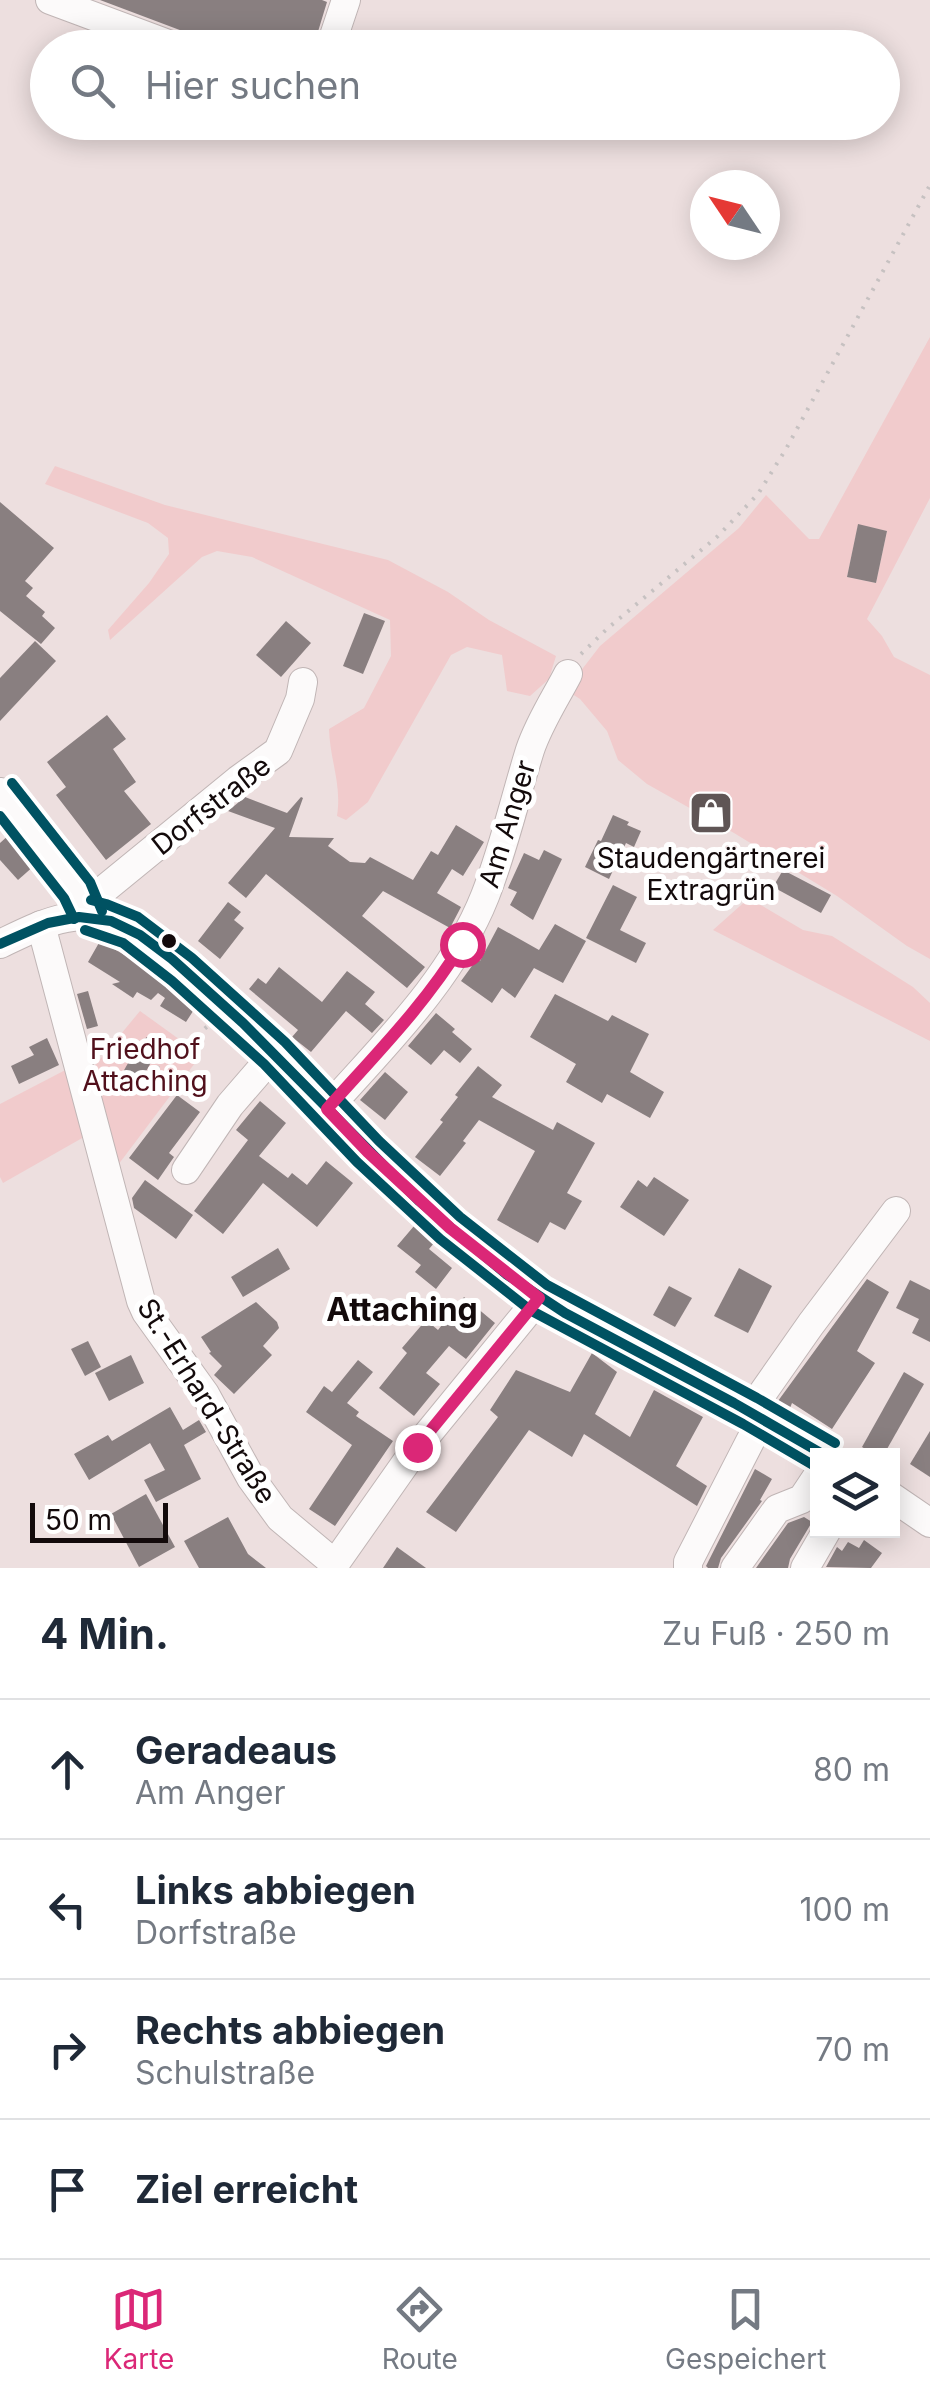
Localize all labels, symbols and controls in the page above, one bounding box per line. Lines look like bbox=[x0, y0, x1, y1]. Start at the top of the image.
search box bbox=[30, 30, 900, 140]
icon: search bbox=[65, 58, 120, 113]
text: Hier suchen bbox=[145, 62, 361, 108]
north arrow bbox=[690, 170, 780, 260]
street label: Dorfstraße bbox=[145, 748, 277, 862]
street label: Am Anger bbox=[472, 756, 542, 892]
shop icon: Staudengärtnerei Extragrün bbox=[688, 790, 734, 836]
place label: Staudengärtnerei Extragrün bbox=[597, 841, 825, 907]
route start bbox=[440, 922, 486, 968]
unlabelled marker bbox=[159, 931, 179, 951]
park label: Friedhof Attaching bbox=[82, 1032, 208, 1098]
district label: Attaching bbox=[326, 1290, 478, 1329]
street label: St.-Erhard-Straße bbox=[130, 1292, 284, 1510]
route end bbox=[395, 1425, 441, 1471]
map controls bbox=[810, 1448, 900, 1538]
button: layers bbox=[810, 1448, 900, 1538]
scale bar bbox=[30, 1498, 168, 1542]
text: 50 m bbox=[45, 1503, 112, 1537]
text: 4 Min. bbox=[40, 1608, 169, 1659]
text: Zu Fuß · 250 m bbox=[662, 1614, 890, 1653]
text: Geradeaus bbox=[135, 1727, 337, 1773]
icon: ahead bbox=[40, 1742, 95, 1797]
text: 80 m bbox=[813, 1750, 890, 1789]
text: Am Anger bbox=[135, 1773, 285, 1812]
text: Links abbiegen bbox=[135, 1867, 416, 1913]
icon: left bbox=[40, 1882, 95, 1937]
text: 100 m bbox=[800, 1890, 890, 1929]
text: Dorfstraße bbox=[135, 1913, 297, 1952]
text: Rechts abbiegen bbox=[135, 2007, 445, 2053]
icon: right bbox=[40, 2022, 95, 2077]
text: 70 m bbox=[815, 2030, 890, 2069]
text: Schulstraße bbox=[135, 2053, 315, 2092]
icon: arrive bbox=[40, 2162, 95, 2217]
text: Ziel erreicht bbox=[135, 2166, 358, 2212]
tab: Karte bbox=[104, 2282, 174, 2376]
tab: Route bbox=[382, 2282, 458, 2376]
tab: Gespeichert bbox=[665, 2282, 826, 2376]

